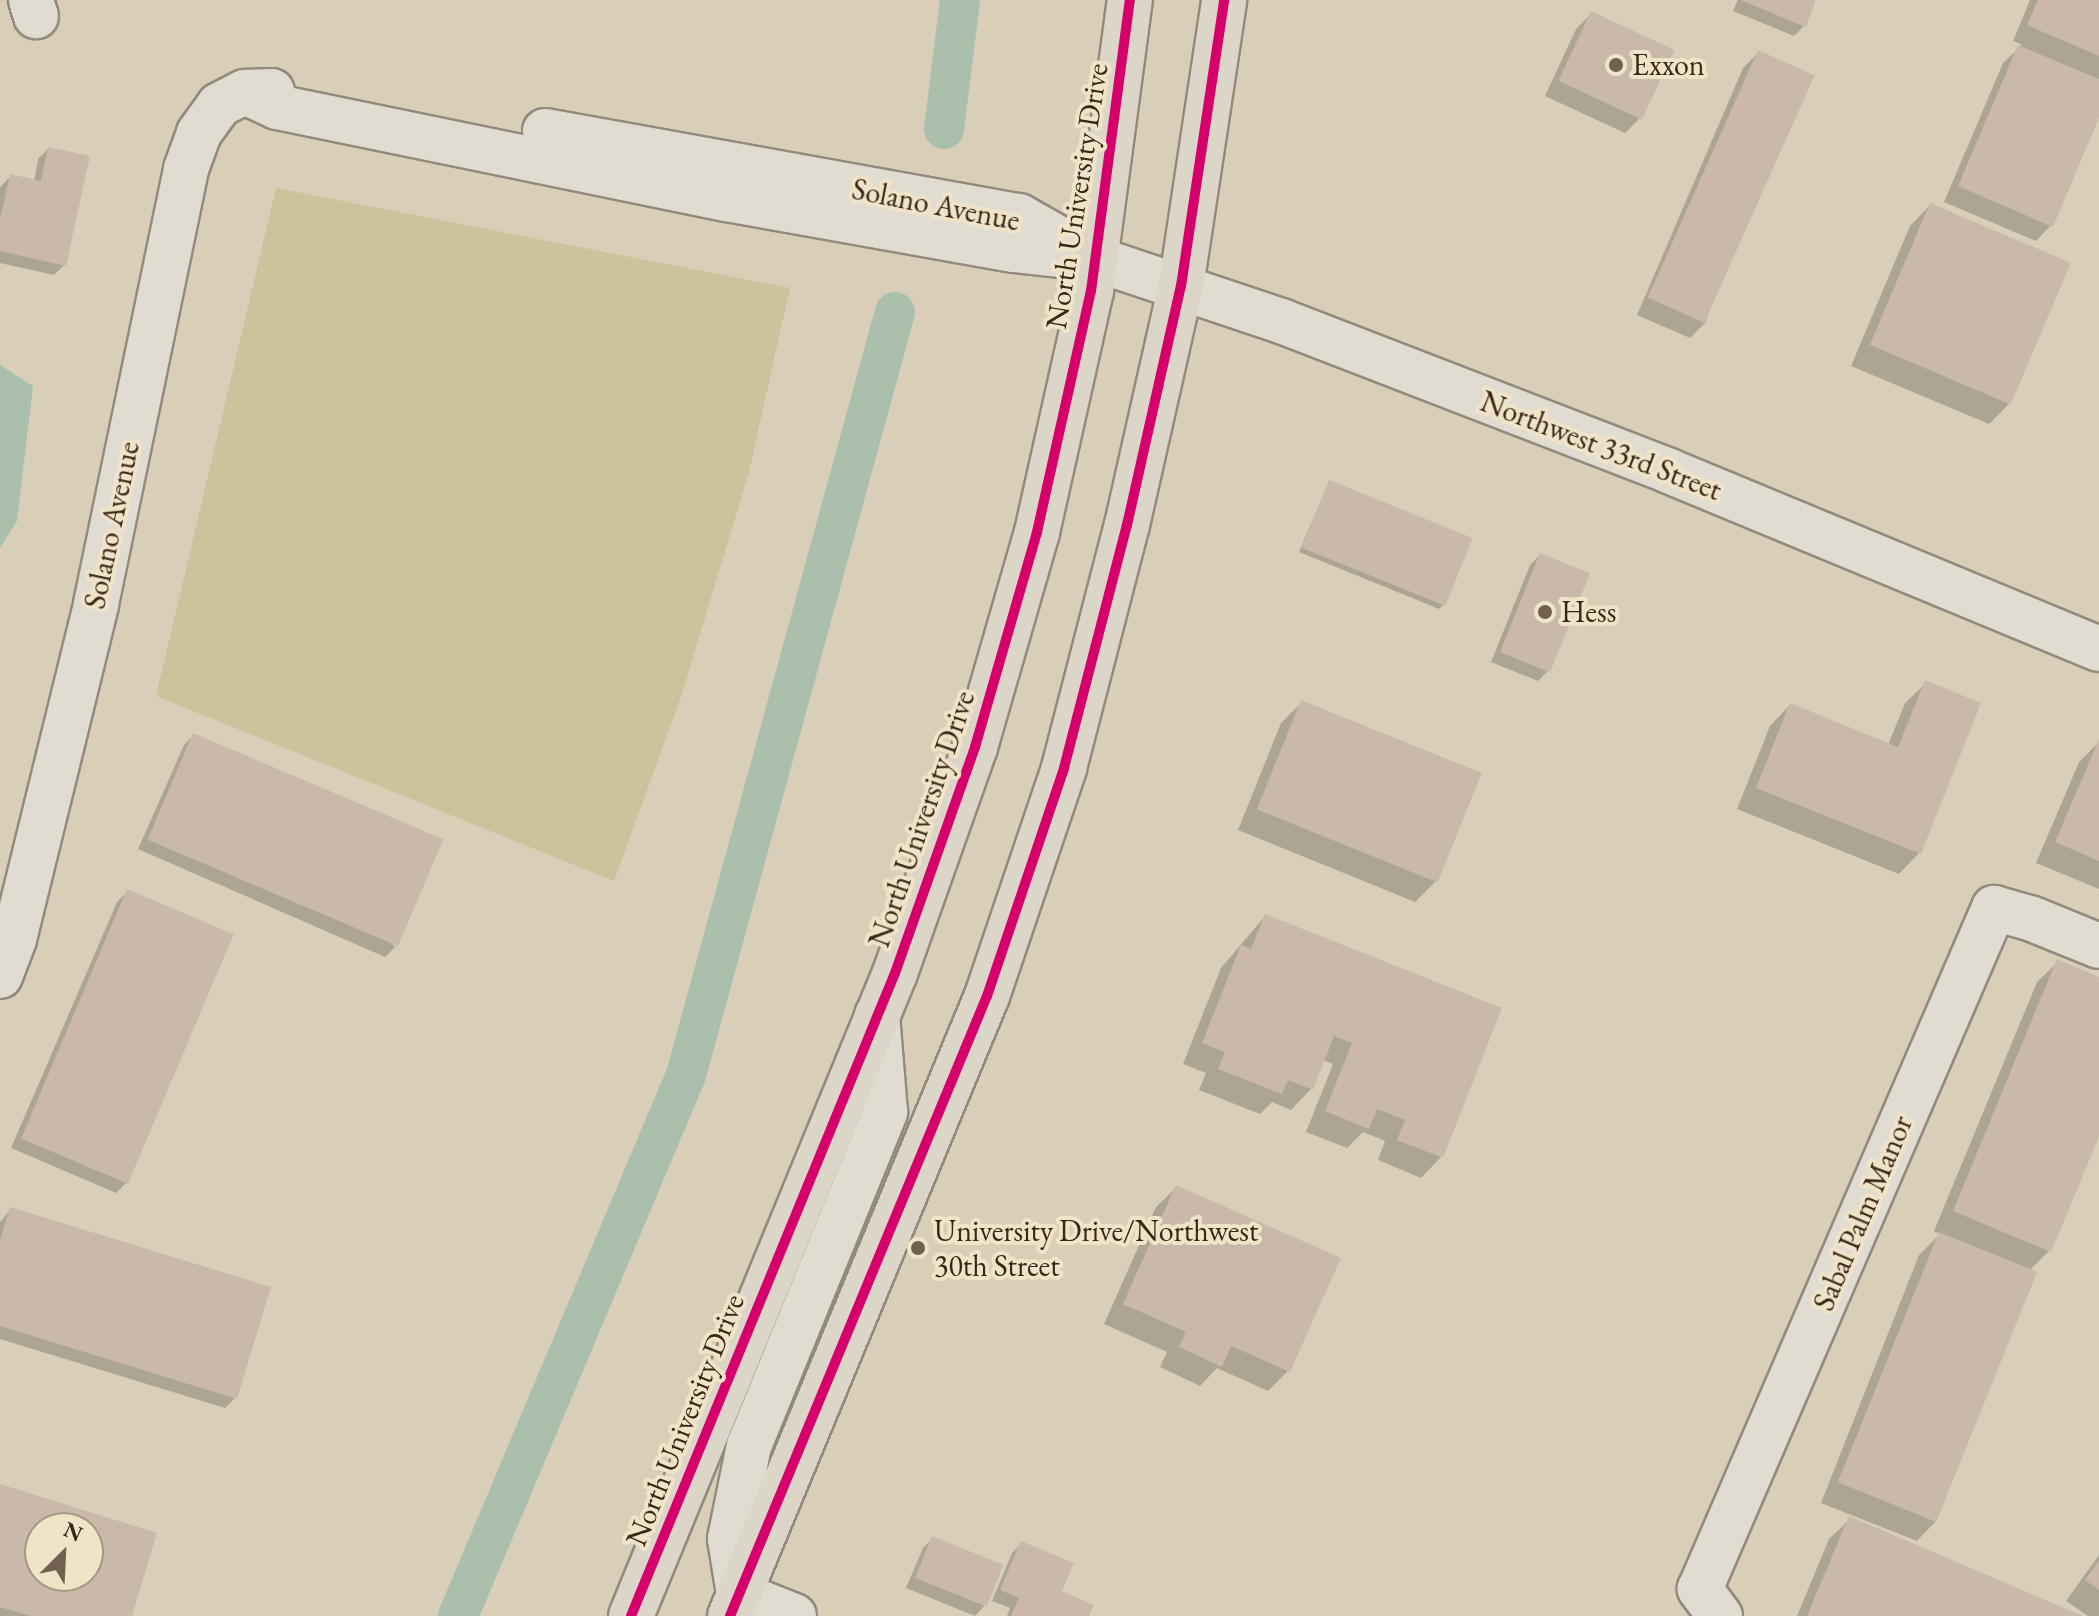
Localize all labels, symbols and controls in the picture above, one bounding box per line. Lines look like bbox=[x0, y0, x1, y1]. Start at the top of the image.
place label: Exxon bbox=[1632, 47, 1705, 83]
marker: Exxon bbox=[1607, 56, 1625, 74]
street label: North University Drive bbox=[1038, 61, 1116, 331]
street label: Solano Avenue bbox=[849, 171, 1023, 239]
street label: Northwest 33rd Street bbox=[1475, 383, 1727, 509]
street label: Solano Avenue bbox=[77, 438, 147, 612]
place label: Hess bbox=[1561, 594, 1616, 630]
marker: Hess bbox=[1536, 603, 1554, 621]
street label: North University Drive bbox=[861, 686, 983, 952]
street label: Sabal Palm Manor bbox=[1806, 1110, 1920, 1316]
place label: University Drive/Northwest 30th Street bbox=[934, 1213, 1258, 1284]
marker: University Drive/Northwest 30th Street bbox=[909, 1239, 927, 1257]
street label: North University Drive bbox=[618, 1289, 752, 1551]
north arrow bbox=[24, 1512, 104, 1592]
text: N bbox=[59, 1515, 87, 1548]

